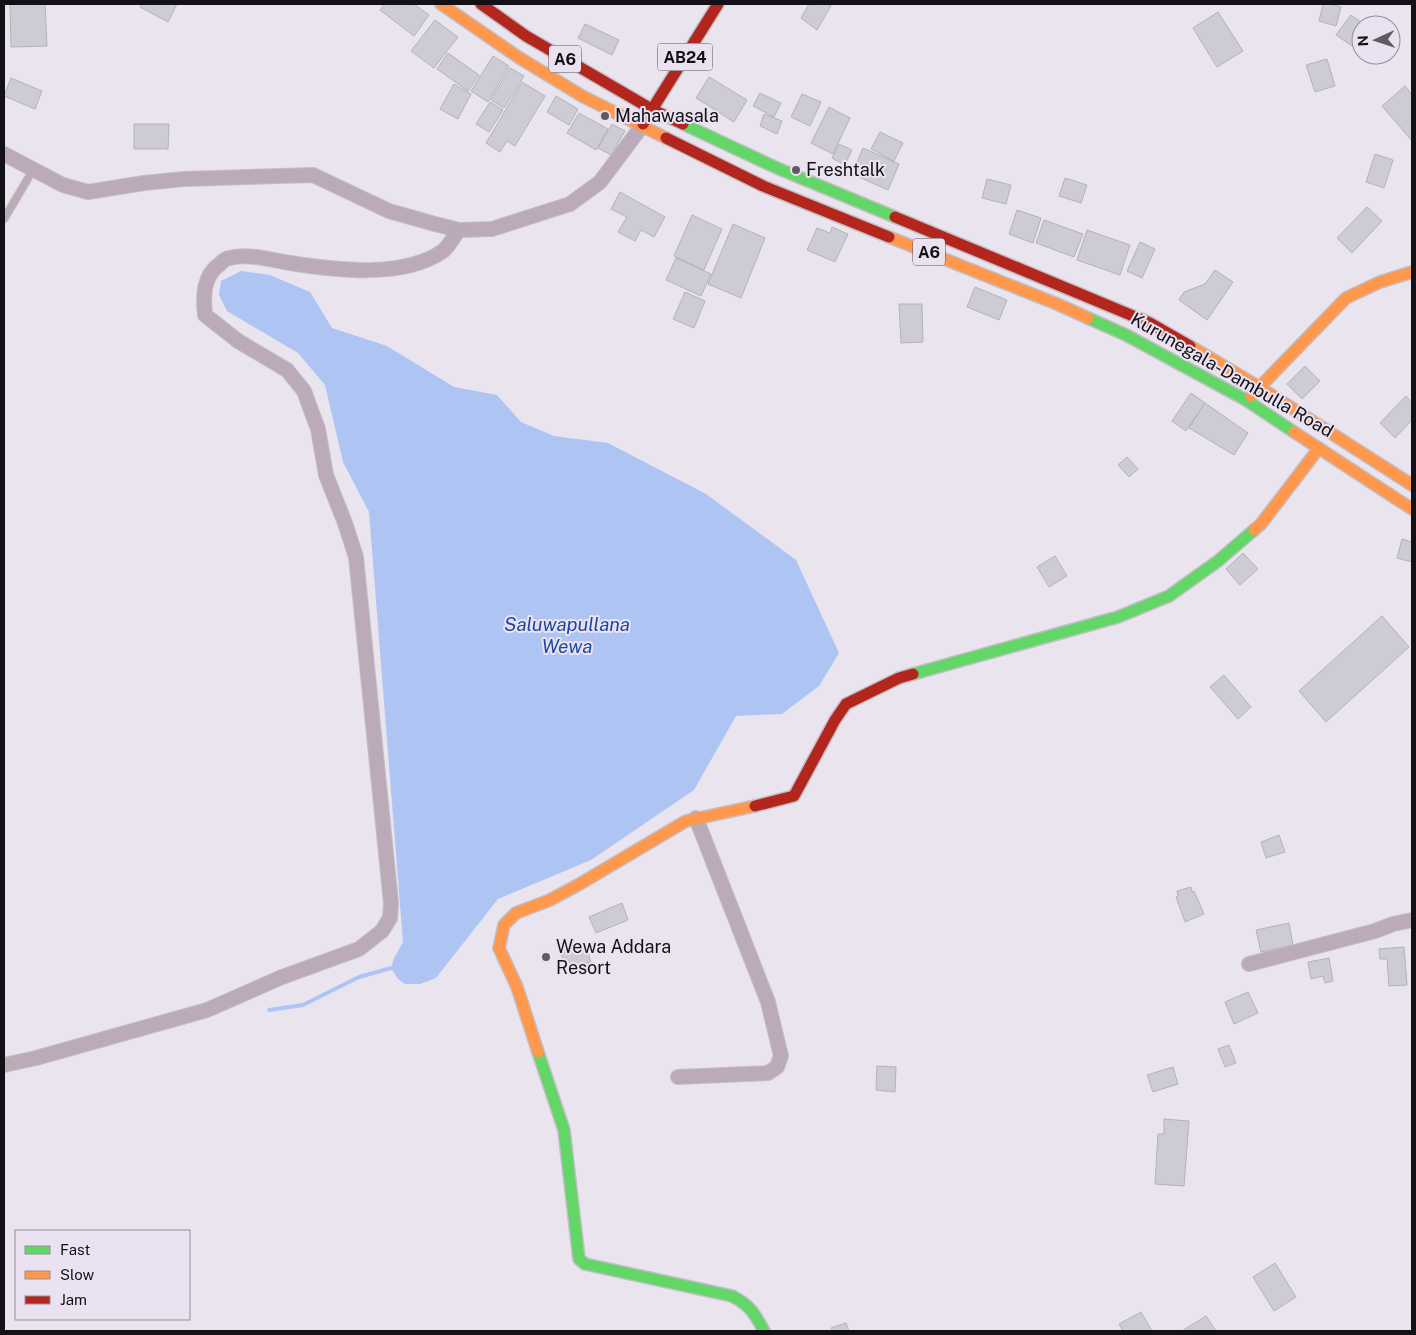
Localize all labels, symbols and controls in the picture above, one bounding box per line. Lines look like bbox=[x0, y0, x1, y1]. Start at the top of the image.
north arrow bbox=[1351, 15, 1401, 65]
text: N bbox=[1355, 35, 1371, 47]
road number: AB24 bbox=[658, 44, 712, 70]
road number: A6 bbox=[549, 46, 581, 72]
place label: Mahawasala bbox=[615, 105, 719, 126]
marker: Mahawasala bbox=[599, 110, 611, 122]
place label: Freshtalk bbox=[806, 159, 885, 180]
marker: Freshtalk bbox=[790, 164, 802, 176]
road number: A6 bbox=[913, 238, 945, 266]
street label: Kurunegala-Dambulla Road bbox=[1127, 308, 1337, 441]
water label: Saluwapullana Wewa bbox=[504, 613, 630, 657]
place label: Wewa Addara Resort bbox=[556, 936, 671, 978]
marker: Wewa Addara Resort bbox=[540, 951, 552, 963]
legend bbox=[15, 1230, 190, 1320]
text: Fast bbox=[60, 1241, 90, 1258]
text: Slow bbox=[60, 1266, 95, 1283]
text: Jam bbox=[60, 1291, 87, 1308]

